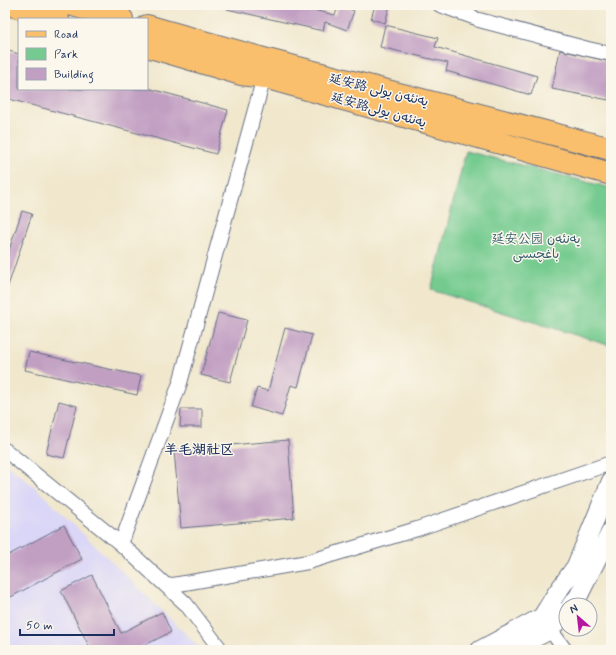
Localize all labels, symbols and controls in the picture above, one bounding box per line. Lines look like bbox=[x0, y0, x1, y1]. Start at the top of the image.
legend bbox=[18, 18, 148, 90]
text: Road bbox=[54, 27, 78, 43]
text: Park bbox=[54, 47, 78, 63]
text: Building bbox=[54, 67, 94, 84]
street label: 延安路 يەنئەن يولى bbox=[327, 70, 430, 111]
street label: 延安路يەنئەن يولى bbox=[329, 89, 428, 132]
park label: 延安公园 يەنئەن باغچىسى bbox=[491, 231, 581, 263]
district label: 羊毛湖社区 bbox=[164, 441, 234, 459]
north arrow bbox=[558, 597, 598, 637]
text: N bbox=[567, 601, 580, 617]
scale bar bbox=[20, 611, 114, 637]
text: 50 m bbox=[26, 618, 53, 634]

